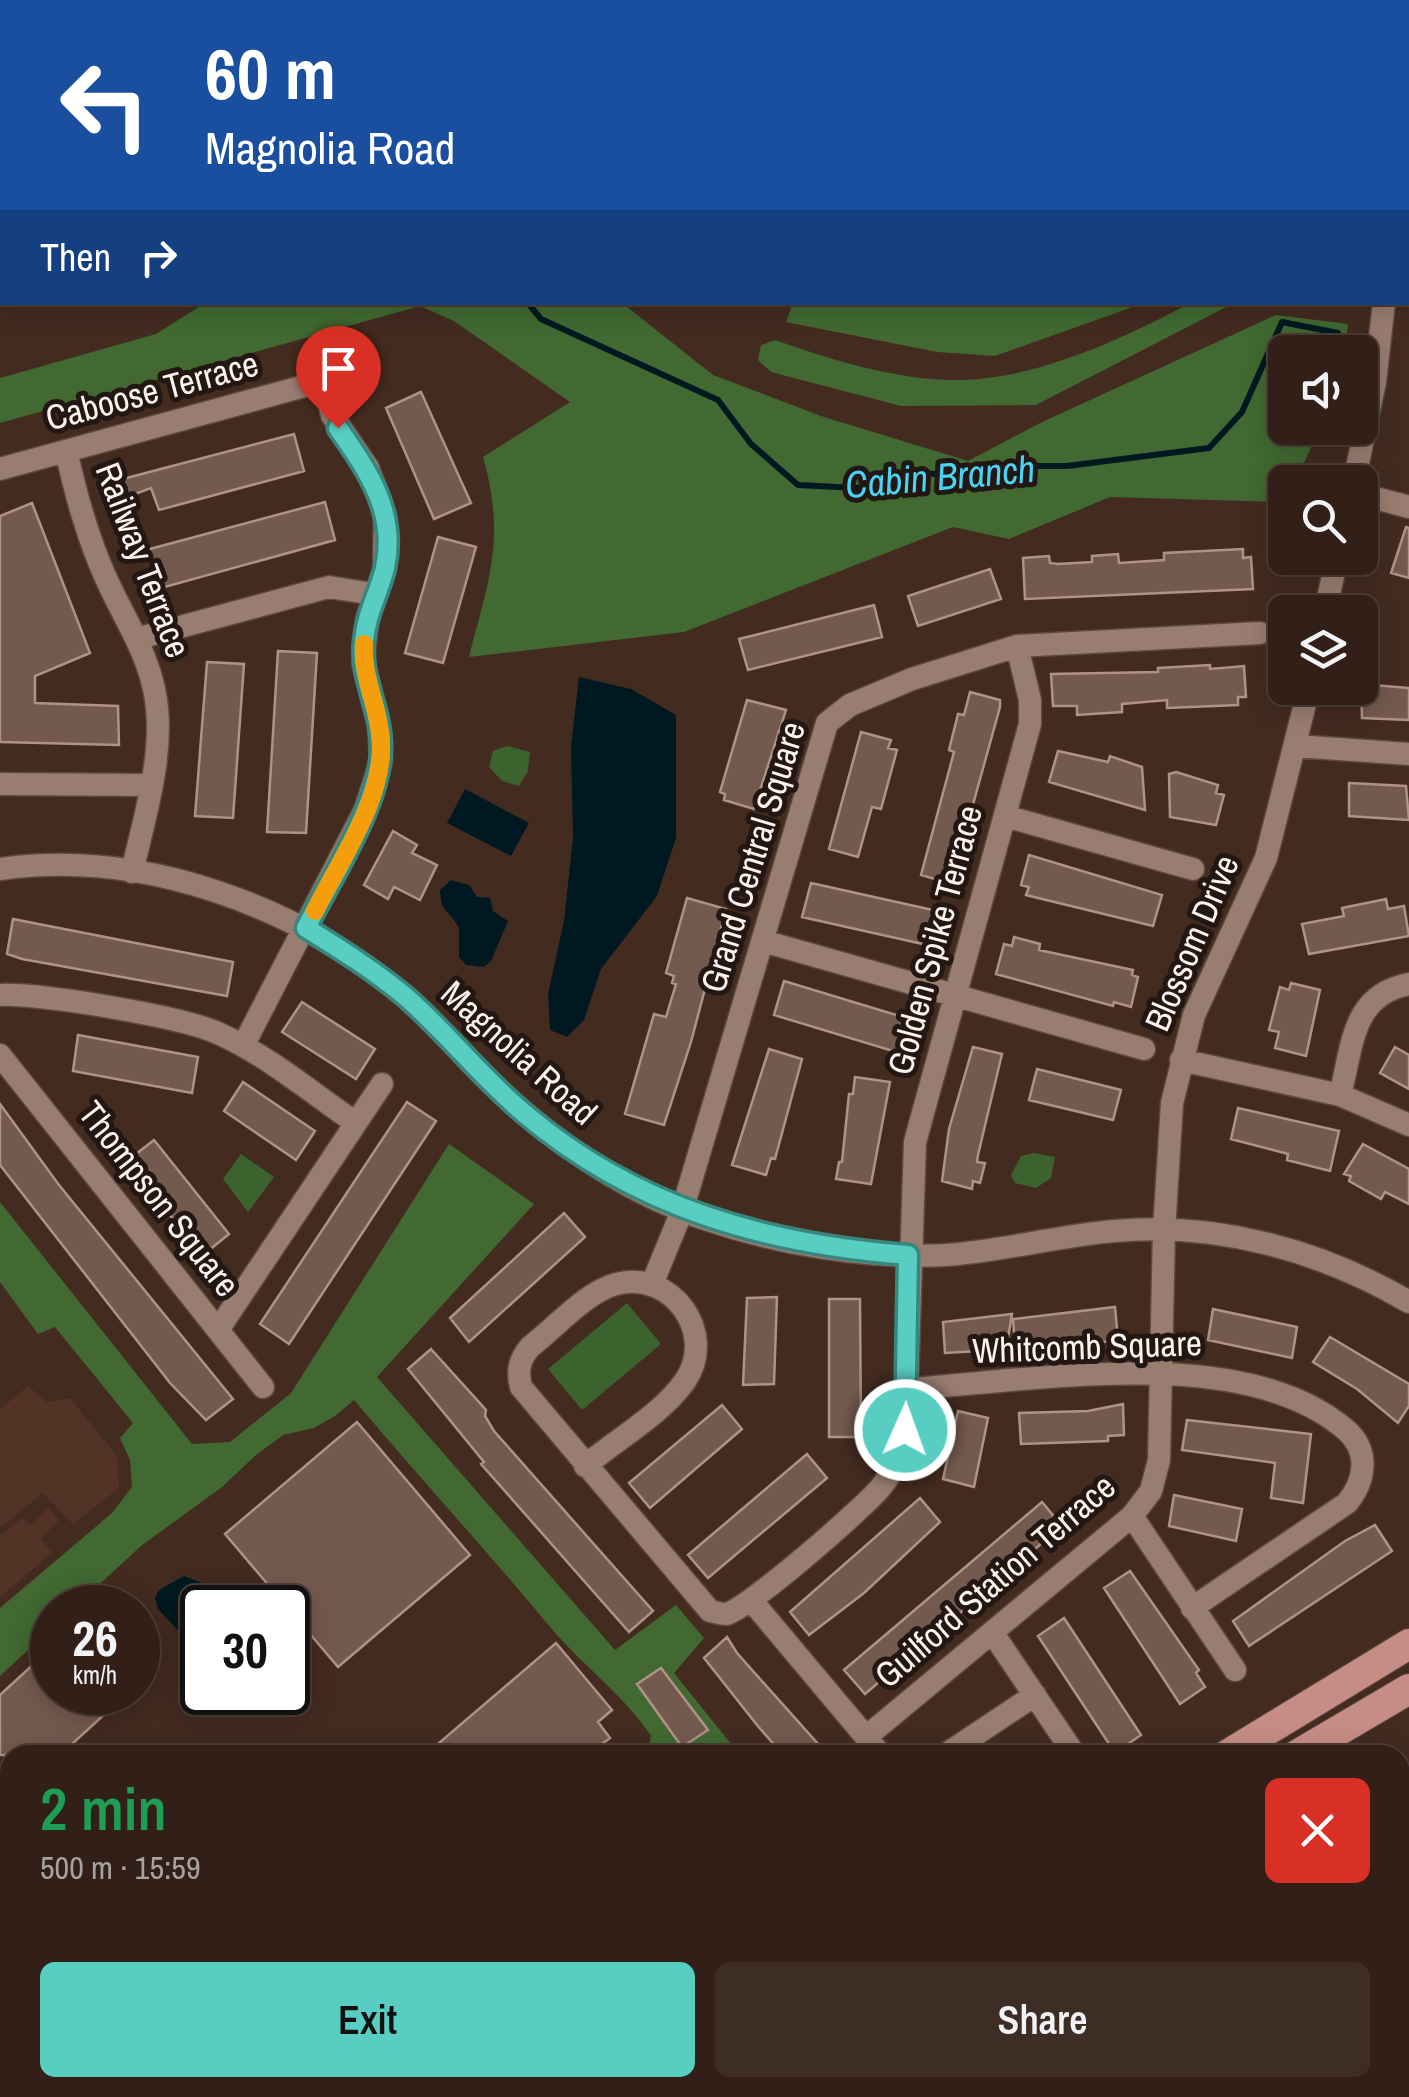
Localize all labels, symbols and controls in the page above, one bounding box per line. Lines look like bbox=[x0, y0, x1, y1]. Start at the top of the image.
text: 60 m bbox=[205, 27, 336, 121]
icon: left bbox=[40, 40, 170, 170]
text: Magnolia Road bbox=[205, 117, 455, 178]
icon: right bbox=[131, 230, 186, 285]
text: Then bbox=[40, 232, 111, 283]
pin bbox=[296, 326, 381, 429]
map controls bbox=[1268, 335, 1378, 705]
button: sound bbox=[1268, 335, 1378, 445]
street label: Caboose Terrace bbox=[40, 340, 263, 441]
icon: arrive bbox=[311, 341, 366, 396]
water label: Cabin Branch bbox=[843, 443, 1037, 510]
street label: Railway Terrace bbox=[85, 456, 202, 664]
button: search bbox=[1268, 465, 1378, 575]
button: layers bbox=[1268, 595, 1378, 705]
street label: Grand Central Square bbox=[689, 716, 816, 998]
street label: Golden Spike Terrace bbox=[876, 800, 993, 1080]
street label: Blossom Drive bbox=[1133, 848, 1250, 1038]
street label: Magnolia Road bbox=[431, 970, 607, 1135]
street label: Thompson Square bbox=[68, 1091, 251, 1306]
street label: Whitcomb Square bbox=[971, 1319, 1203, 1374]
position arrow bbox=[853, 1378, 957, 1482]
street label: Guilford Station Terrace bbox=[864, 1463, 1125, 1698]
speed limit sign: 30 bbox=[180, 1585, 310, 1715]
text: 26 bbox=[72, 1604, 118, 1672]
text: km/h bbox=[73, 1658, 117, 1692]
text: 2 min bbox=[40, 1768, 167, 1849]
button: close bbox=[1265, 1778, 1370, 1883]
text: 500 m · 15:59 bbox=[40, 1846, 200, 1889]
button: Exit bbox=[40, 1962, 695, 2077]
button: Share bbox=[715, 1962, 1370, 2077]

